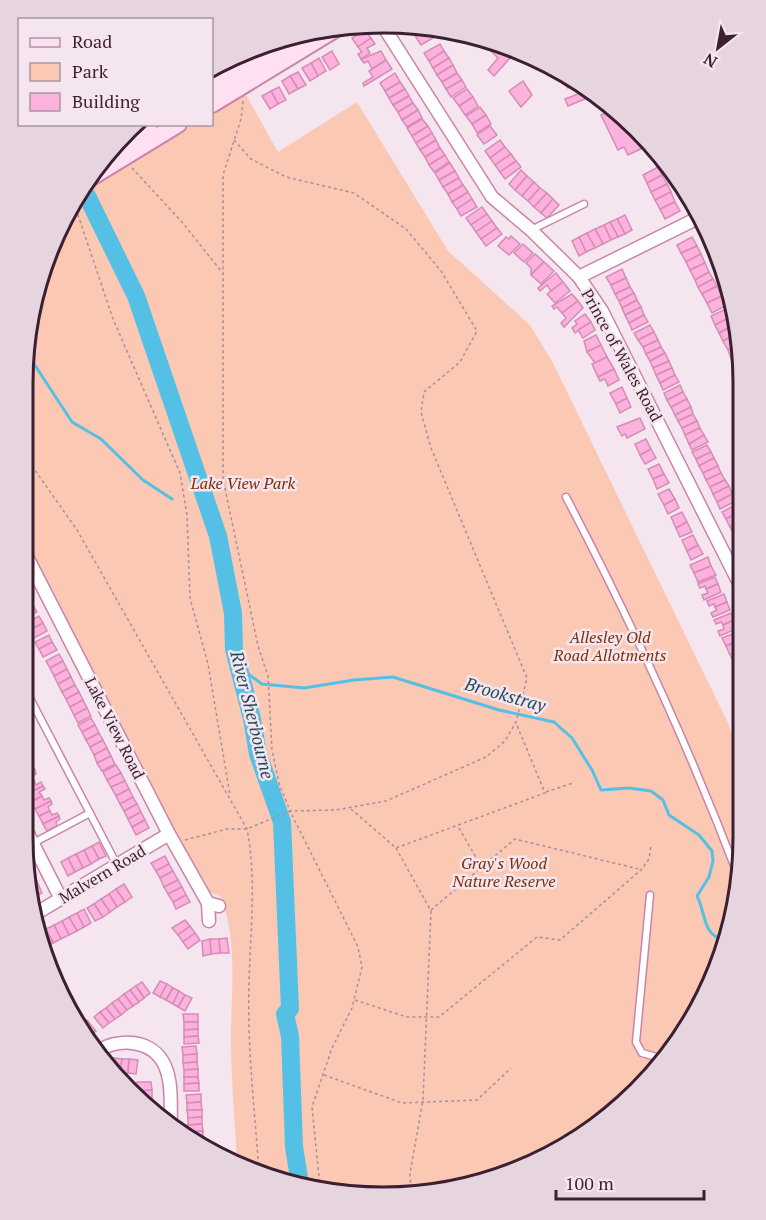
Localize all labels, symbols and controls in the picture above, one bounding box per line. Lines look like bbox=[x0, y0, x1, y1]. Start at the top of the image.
legend bbox=[18, 18, 213, 126]
north arrow bbox=[688, 18, 748, 78]
text: Road bbox=[72, 29, 112, 53]
text: N bbox=[699, 48, 721, 73]
text: Park bbox=[72, 59, 109, 83]
text: Building bbox=[72, 89, 140, 113]
street label: Prince of Wales Road bbox=[576, 285, 668, 425]
park label: Lake View Park bbox=[190, 472, 295, 494]
park label: Allesley Old Road Allotments bbox=[553, 626, 667, 666]
water label: River Sherbourne bbox=[225, 647, 281, 781]
water label: Brookstray bbox=[461, 671, 549, 717]
street label: Lake View Road bbox=[80, 673, 150, 783]
street label: Malvern Road bbox=[54, 839, 150, 909]
park label: Gray's Wood Nature Reserve bbox=[452, 852, 555, 892]
scale bar bbox=[556, 1163, 704, 1201]
text: 100 m bbox=[565, 1171, 614, 1195]

